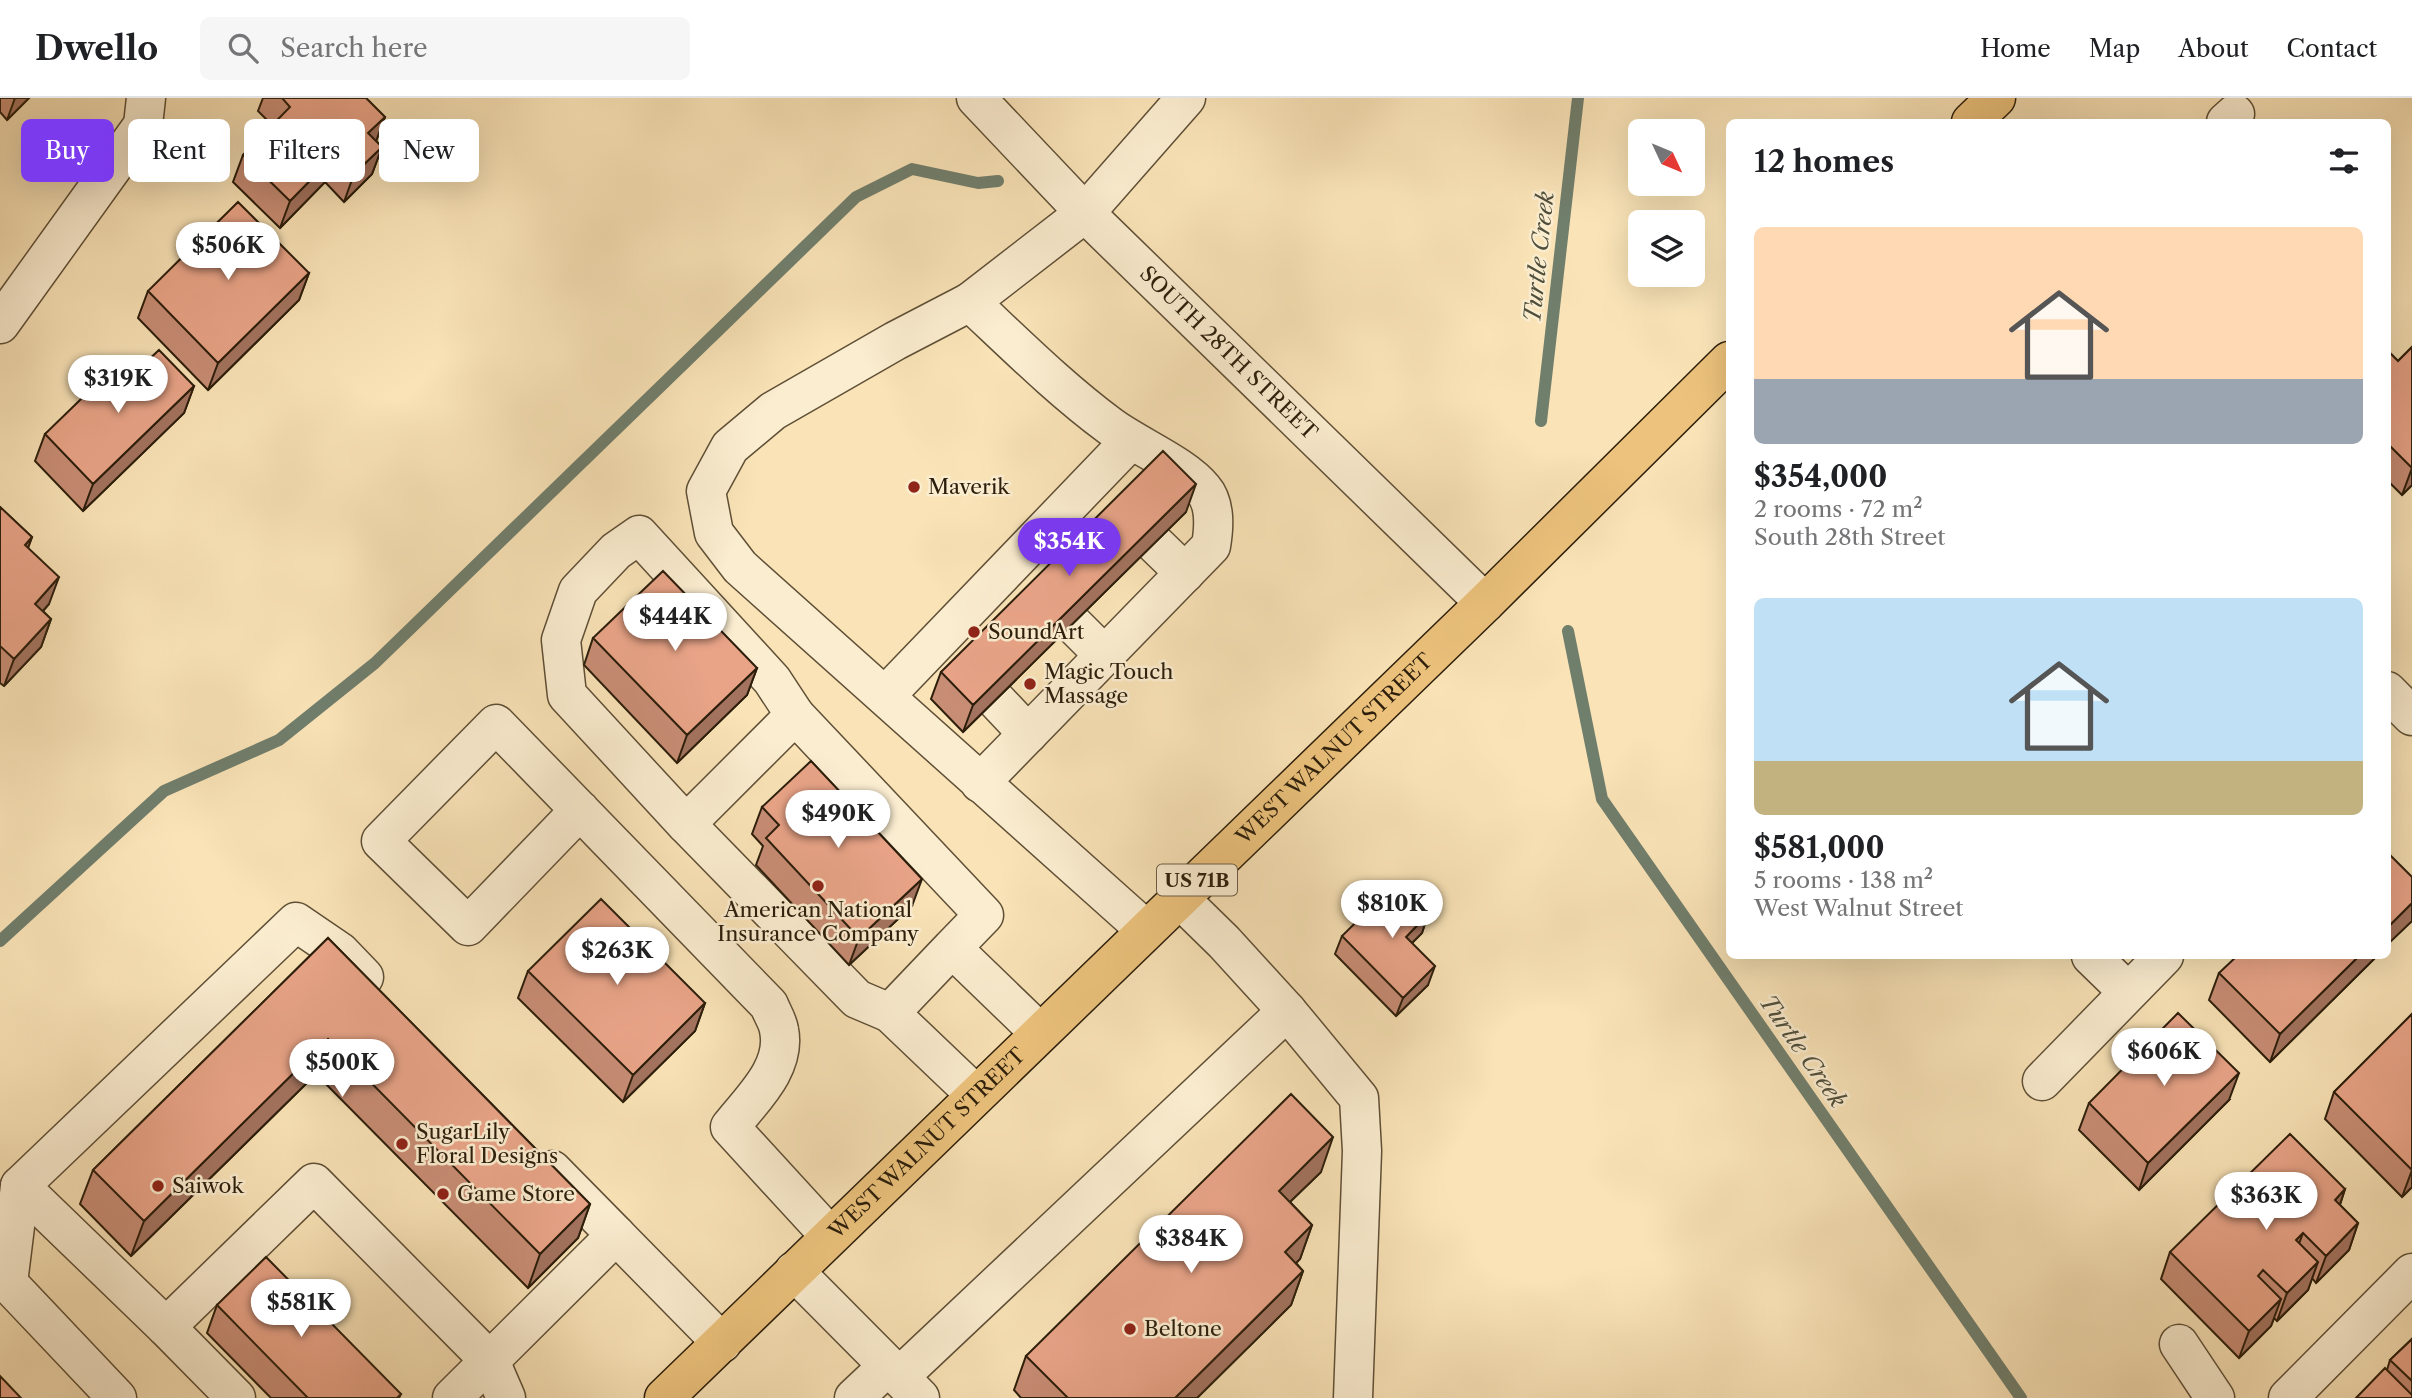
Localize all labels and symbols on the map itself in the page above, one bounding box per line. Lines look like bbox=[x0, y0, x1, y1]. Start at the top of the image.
north arrow bbox=[1628, 119, 1704, 196]
water label: Turtle Creek bbox=[1518, 190, 1560, 324]
pin: $506K bbox=[179, 222, 277, 282]
street label: SOUTH 28TH STREET bbox=[1135, 261, 1323, 445]
pin: $319K bbox=[69, 356, 167, 415]
place label: Maverik bbox=[928, 474, 1010, 499]
marker: Maverik bbox=[906, 479, 922, 495]
pin: $354K bbox=[1020, 518, 1118, 578]
pin: $444K bbox=[626, 594, 724, 653]
place label: SoundArt bbox=[988, 619, 1085, 644]
marker: SoundArt bbox=[966, 624, 982, 640]
street label: WEST WALNUT STREET bbox=[1230, 648, 1437, 850]
place label: Magic Touch Massage bbox=[1044, 659, 1173, 708]
marker: Magic Touch Massage bbox=[1022, 676, 1038, 692]
pin: $490K bbox=[789, 790, 887, 850]
road number: US 71B bbox=[1157, 864, 1237, 895]
marker: American National Insurance Company bbox=[810, 878, 826, 894]
pin: $810K bbox=[1343, 880, 1441, 940]
place label: American National Insurance Company bbox=[717, 897, 919, 946]
pin: $263K bbox=[568, 928, 666, 987]
water label: Turtle Creek bbox=[1754, 989, 1852, 1113]
pin: $606K bbox=[2115, 1028, 2213, 1088]
pin: $500K bbox=[293, 1040, 391, 1099]
street label: WEST WALNUT STREET bbox=[823, 1042, 1030, 1244]
place label: SugarLily Floral Designs bbox=[416, 1119, 558, 1168]
marker: SugarLily Floral Designs bbox=[394, 1136, 410, 1152]
pin: $363K bbox=[2217, 1172, 2315, 1232]
place label: Saiwok bbox=[172, 1173, 244, 1198]
marker: Saiwok bbox=[150, 1178, 166, 1194]
place label: Game Store bbox=[457, 1181, 575, 1206]
marker: Game Store bbox=[435, 1186, 451, 1202]
pin: $384K bbox=[1142, 1216, 1240, 1275]
pin: $581K bbox=[252, 1280, 350, 1339]
place label: Beltone bbox=[1144, 1316, 1222, 1341]
marker: Beltone bbox=[1122, 1321, 1138, 1337]

